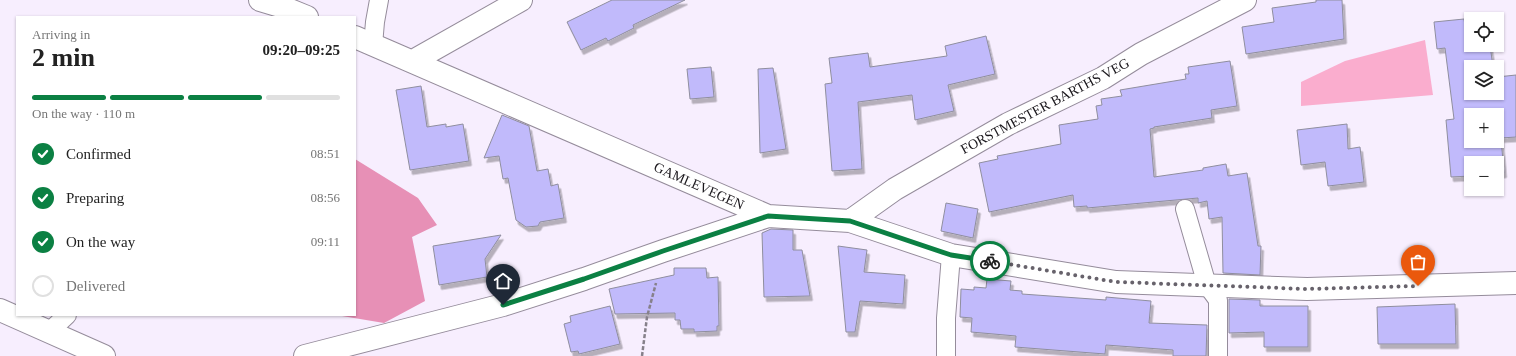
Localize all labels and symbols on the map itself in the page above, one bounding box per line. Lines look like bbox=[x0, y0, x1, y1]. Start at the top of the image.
street label: FORSTMESTER BARTHS VEG bbox=[958, 55, 1132, 157]
street label: GAMLEVEGEN bbox=[652, 159, 746, 213]
courier bbox=[970, 241, 1010, 281]
pin bbox=[1401, 245, 1435, 286]
pin bbox=[486, 264, 520, 305]

